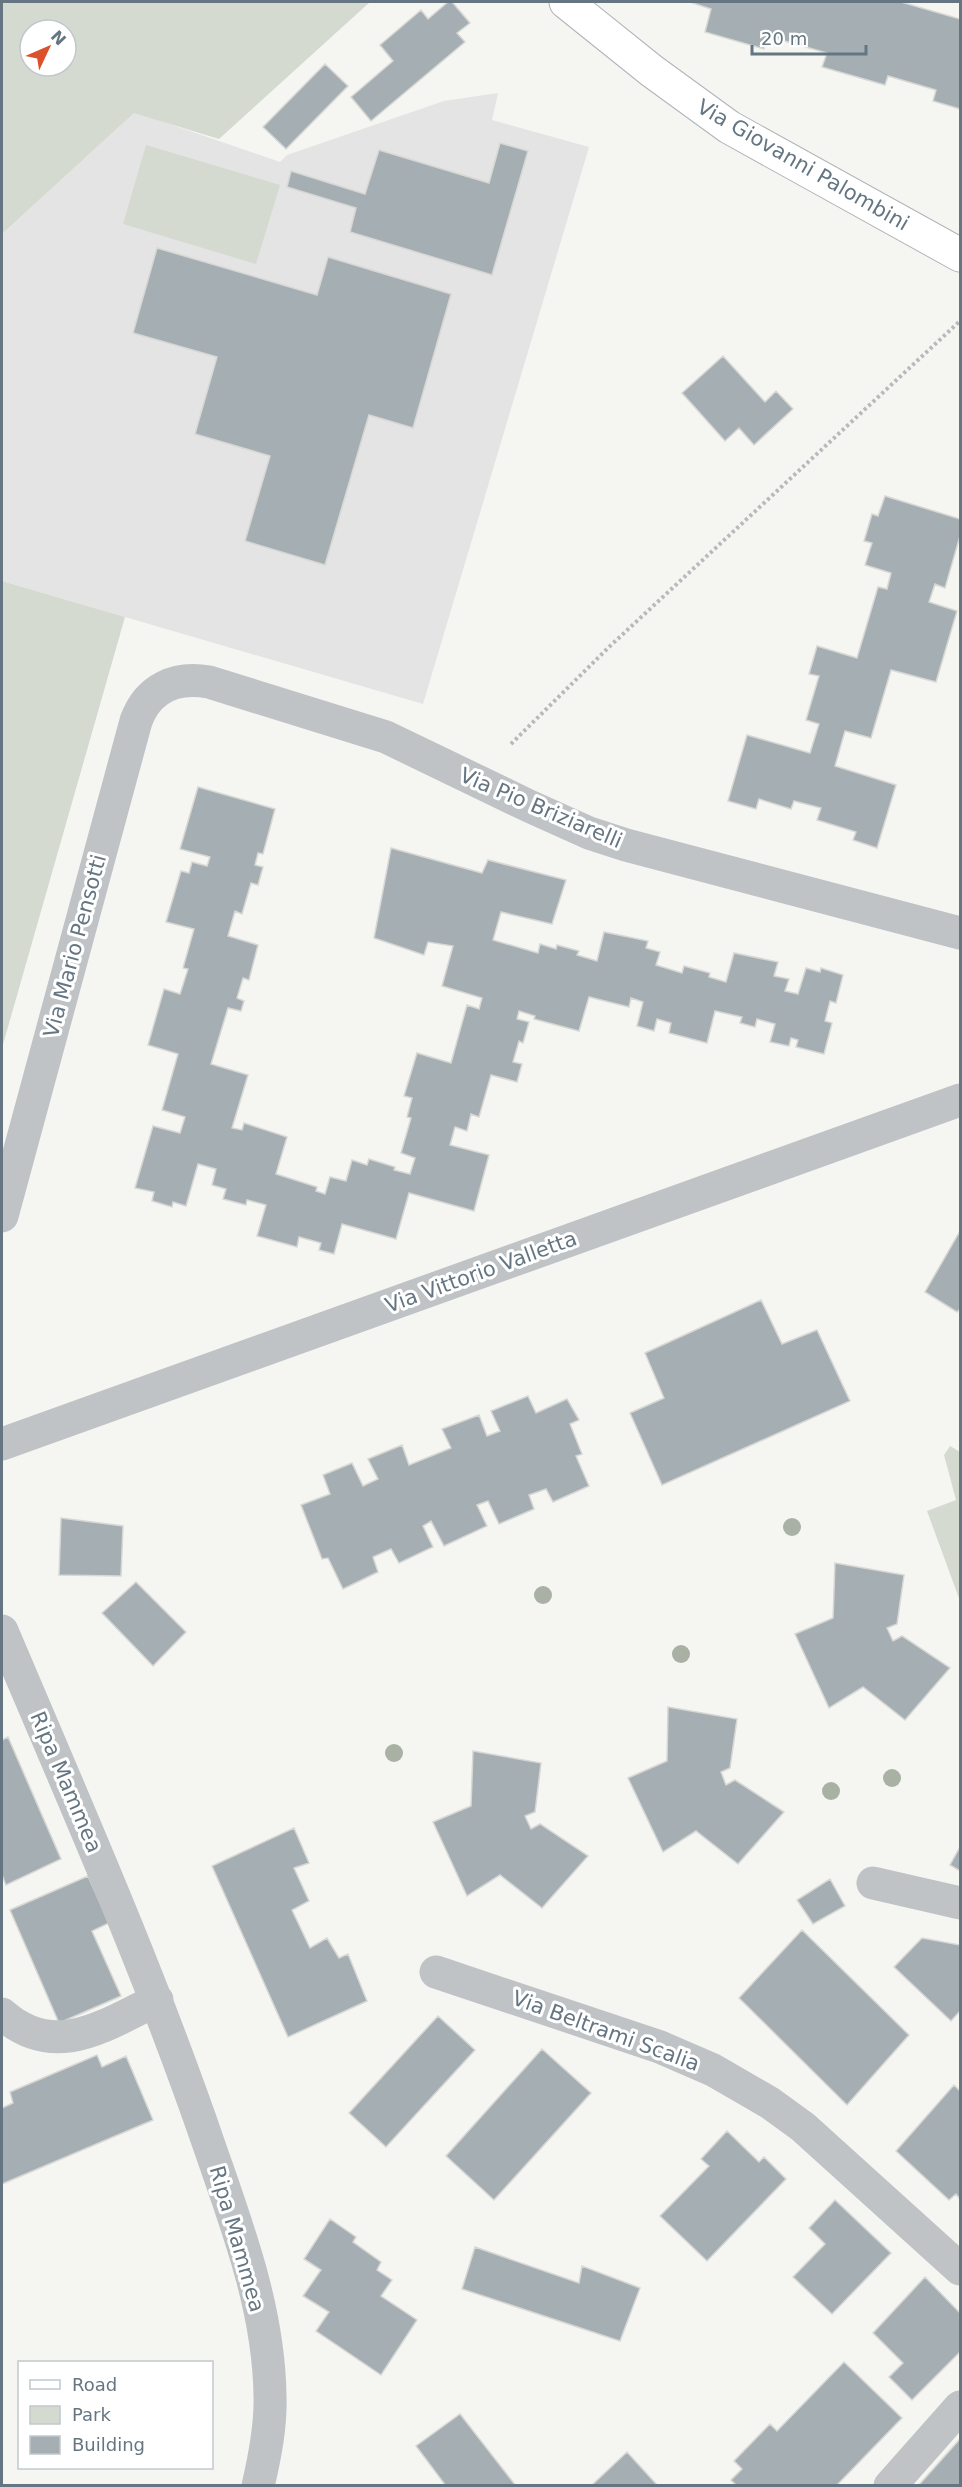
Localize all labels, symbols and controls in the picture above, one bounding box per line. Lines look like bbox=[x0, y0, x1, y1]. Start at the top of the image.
north arrow bbox=[18, 18, 78, 78]
scale bar bbox=[752, 18, 866, 56]
text: N bbox=[47, 27, 70, 49]
text: 20 m bbox=[761, 28, 807, 49]
street label: Via Giovanni Palombini bbox=[693, 94, 913, 236]
street label: Via Pio Briziarelli bbox=[456, 763, 626, 853]
street label: Via Mario Pensotti bbox=[39, 852, 111, 1040]
street label: Via Vittorio Valletta bbox=[382, 1226, 580, 1318]
street label: Ripa Mammea bbox=[25, 1708, 107, 1856]
street label: Via Beltrami Scalia bbox=[509, 1986, 703, 2076]
street label: Ripa Mammea bbox=[205, 2163, 269, 2315]
legend bbox=[18, 2361, 213, 2469]
text: Road bbox=[72, 2374, 117, 2395]
text: Park bbox=[72, 2404, 111, 2425]
text: Building bbox=[72, 2434, 145, 2455]

